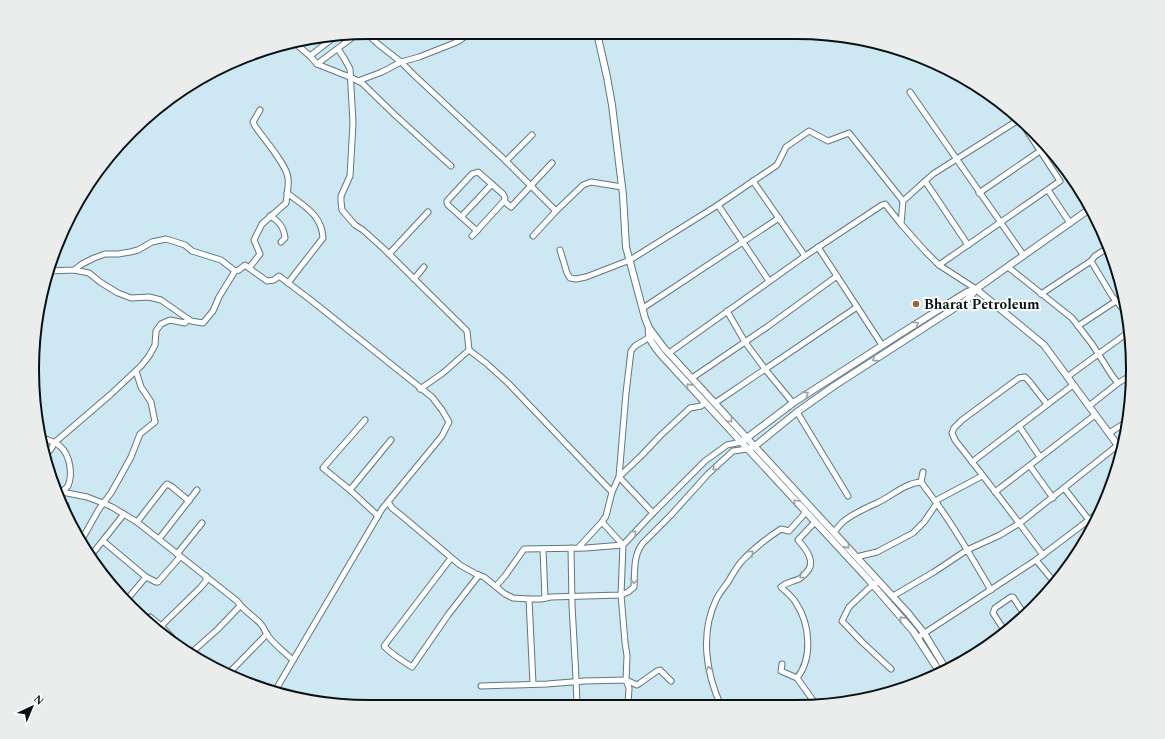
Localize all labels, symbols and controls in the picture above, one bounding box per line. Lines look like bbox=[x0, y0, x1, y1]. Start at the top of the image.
place label: Bharat Petroleum bbox=[924, 294, 1040, 315]
marker: Bharat Petroleum bbox=[911, 299, 921, 309]
one-way arrow bbox=[912, 321, 919, 329]
one-way arrow bbox=[872, 354, 879, 361]
one-way arrow bbox=[687, 383, 694, 390]
one-way arrow bbox=[802, 391, 809, 399]
one-way arrow bbox=[726, 415, 733, 422]
one-way arrow bbox=[712, 463, 720, 471]
one-way arrow bbox=[793, 499, 801, 507]
one-way arrow bbox=[629, 530, 637, 538]
one-way arrow bbox=[842, 542, 849, 549]
one-way arrow bbox=[746, 550, 754, 557]
one-way arrow bbox=[800, 571, 807, 578]
one-way arrow bbox=[629, 578, 638, 584]
one-way arrow bbox=[900, 616, 907, 624]
one-way arrow bbox=[705, 666, 713, 672]
north arrow bbox=[12, 687, 52, 727]
text: N bbox=[29, 691, 48, 709]

